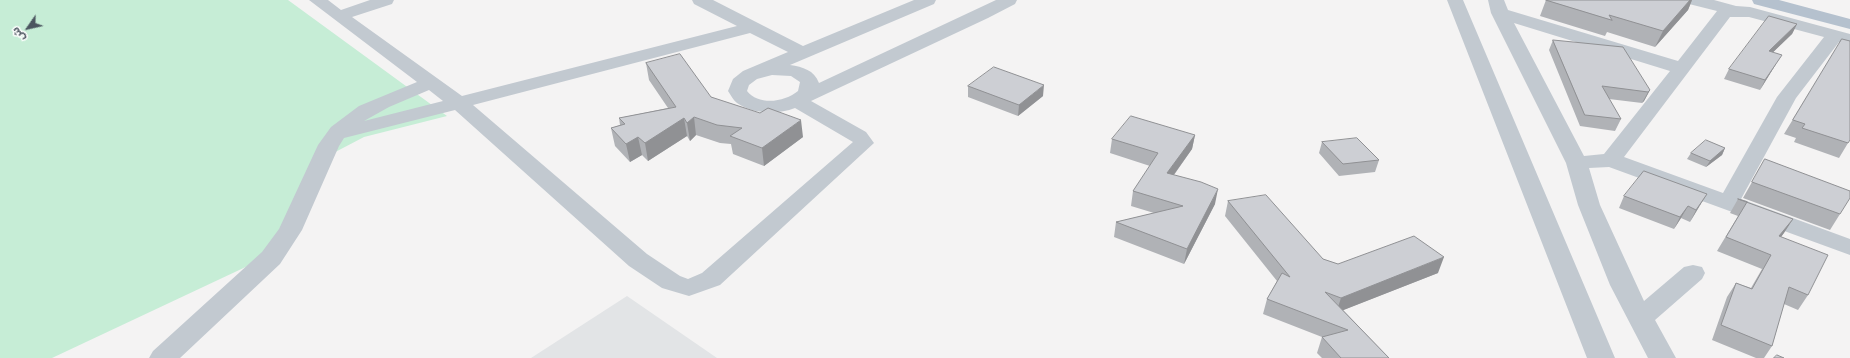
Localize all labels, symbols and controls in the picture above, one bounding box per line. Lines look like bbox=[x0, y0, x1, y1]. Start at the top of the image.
north arrow bbox=[8, 8, 48, 48]
text: ش bbox=[8, 25, 28, 45]

